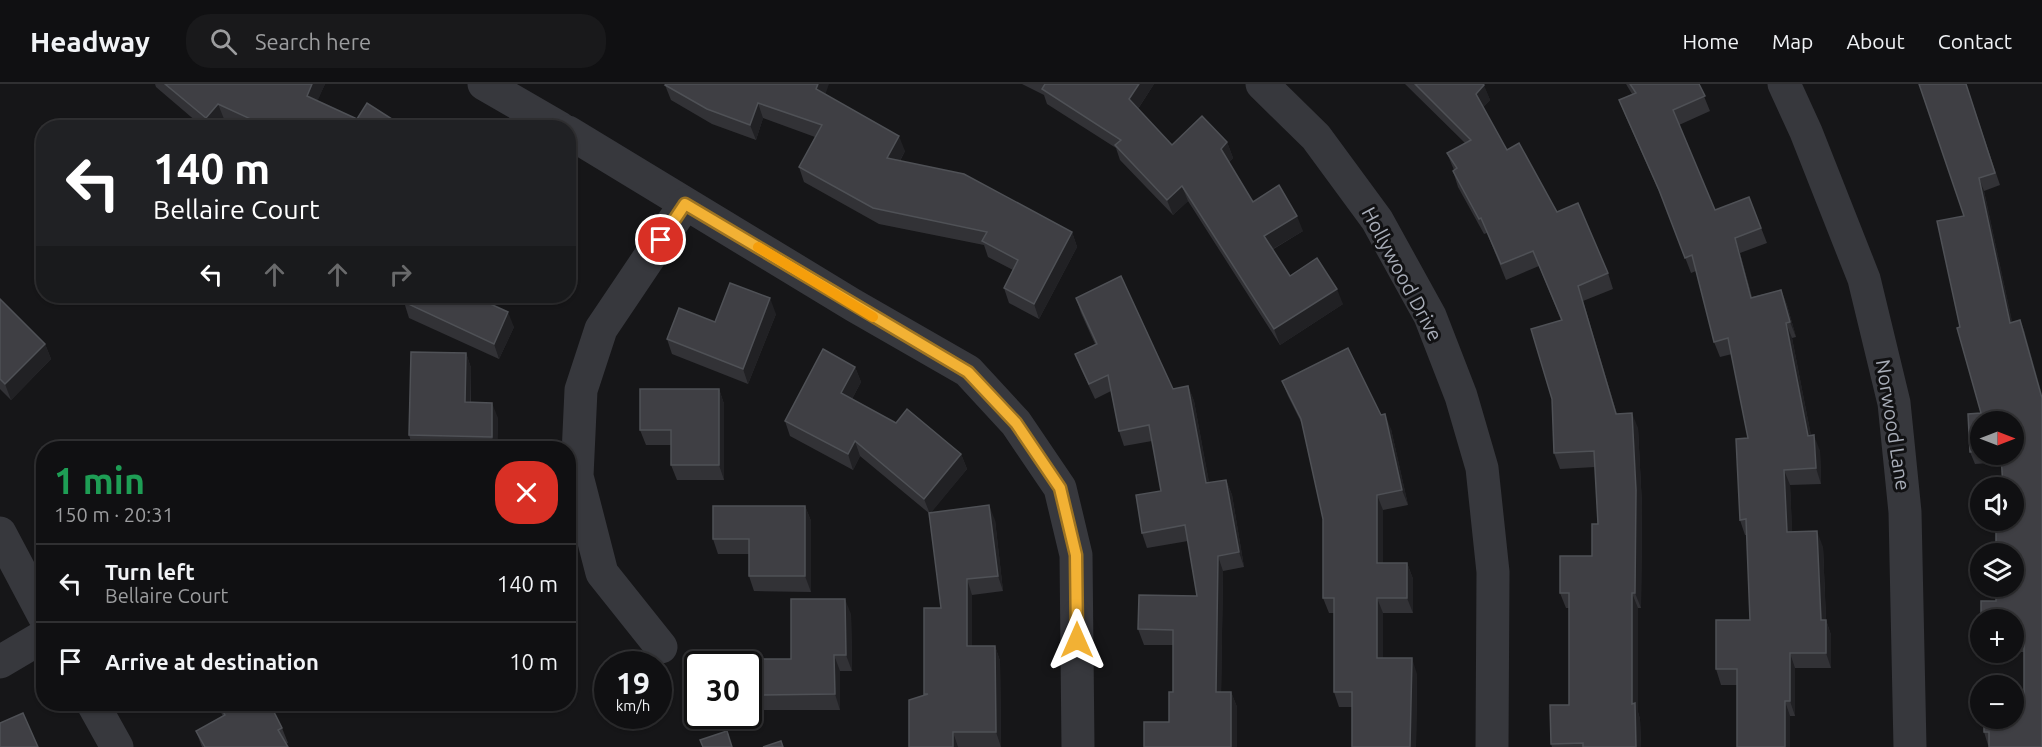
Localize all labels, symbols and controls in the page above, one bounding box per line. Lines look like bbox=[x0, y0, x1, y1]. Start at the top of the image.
search box bbox=[186, 14, 606, 68]
icon: search bbox=[207, 25, 240, 58]
text: Headway bbox=[30, 26, 150, 57]
text: Search here bbox=[255, 29, 371, 54]
text: Home bbox=[1682, 29, 1739, 53]
text: Map bbox=[1772, 29, 1813, 53]
text: About bbox=[1846, 29, 1905, 53]
text: Contact bbox=[1938, 29, 2012, 53]
icon: left bbox=[54, 144, 132, 222]
text: 140 m bbox=[153, 145, 270, 192]
text: Bellaire Court bbox=[153, 194, 320, 224]
street label: Hollywood Drive bbox=[1357, 203, 1447, 345]
pin bbox=[635, 214, 686, 265]
icon: arrive bbox=[644, 223, 677, 256]
icon: left bbox=[195, 258, 228, 291]
icon: ahead bbox=[258, 258, 291, 291]
icon: ahead bbox=[321, 258, 354, 291]
icon: right bbox=[384, 258, 417, 291]
street label: Norwood Lane bbox=[1872, 358, 1915, 492]
north arrow bbox=[1970, 411, 2024, 465]
map controls bbox=[1970, 411, 2024, 729]
text: 1 min bbox=[54, 460, 145, 501]
button: close bbox=[495, 461, 558, 524]
button: sound bbox=[1970, 477, 2024, 531]
text: 150 m · 20:31 bbox=[54, 503, 174, 526]
button: layers bbox=[1970, 543, 2024, 597]
text: Turn left bbox=[105, 559, 195, 584]
icon: left bbox=[54, 567, 87, 600]
text: 140 m bbox=[497, 571, 558, 596]
text: Bellaire Court bbox=[105, 584, 228, 607]
position arrow bbox=[1045, 608, 1109, 672]
button: + bbox=[1970, 609, 2024, 663]
icon: arrive bbox=[54, 645, 87, 678]
text: Arrive at destination bbox=[105, 649, 319, 674]
text: 10 m bbox=[509, 649, 558, 674]
speed limit sign: 30 bbox=[684, 651, 762, 729]
text: 19 bbox=[616, 666, 650, 700]
button: − bbox=[1970, 675, 2024, 729]
text: km/h bbox=[616, 697, 650, 714]

